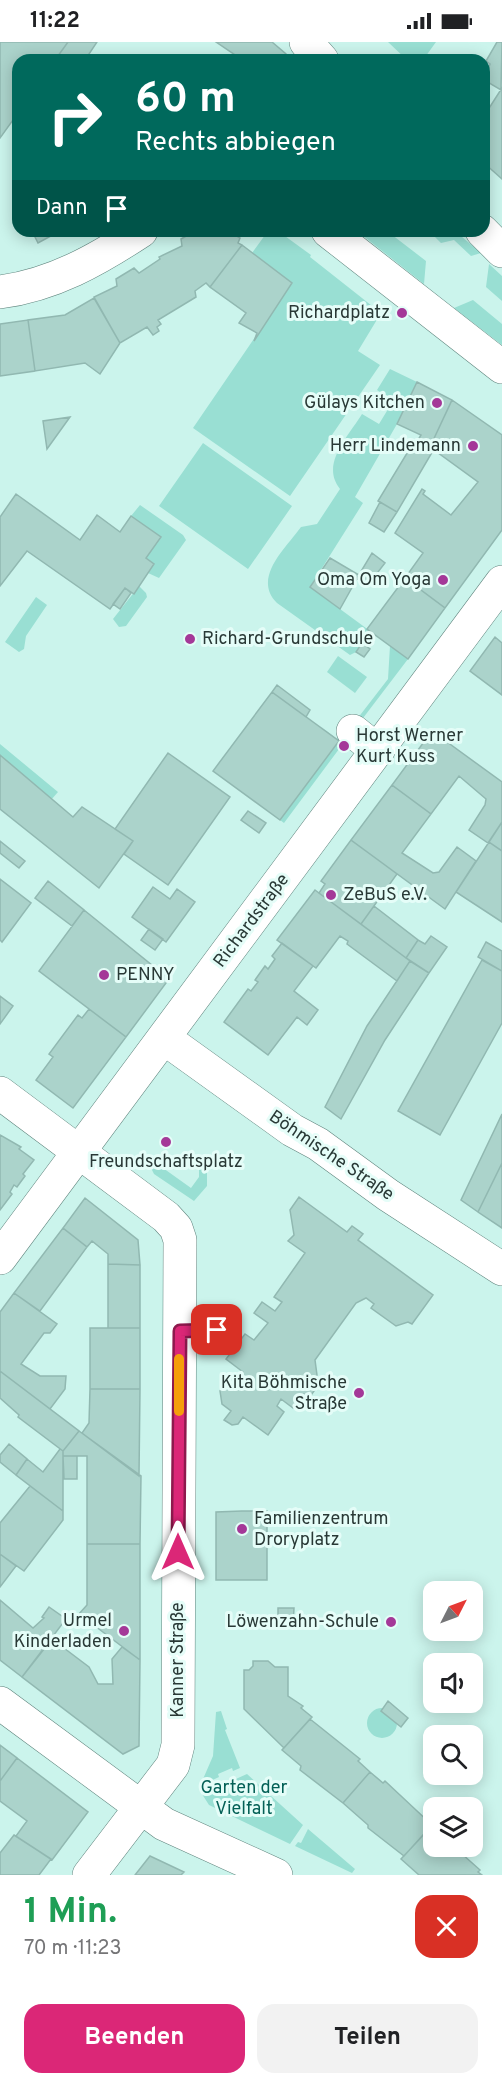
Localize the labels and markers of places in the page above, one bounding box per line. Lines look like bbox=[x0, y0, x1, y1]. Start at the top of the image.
place label: Richardplatz bbox=[288, 302, 390, 325]
marker: Richardplatz bbox=[395, 306, 409, 320]
place label: Gülays Kitchen bbox=[304, 392, 425, 415]
marker: Gülays Kitchen bbox=[430, 396, 444, 410]
place label: Herr Lindemann bbox=[330, 435, 461, 458]
marker: Herr Lindemann bbox=[466, 439, 480, 453]
place label: Oma Om Yoga bbox=[317, 569, 431, 592]
marker: Oma Om Yoga bbox=[436, 573, 450, 587]
place label: Richard-Grundschule bbox=[202, 628, 373, 651]
marker: Richard-Grundschule bbox=[183, 632, 197, 646]
place label: Horst Werner Kurt Kuss bbox=[356, 725, 463, 769]
marker: Horst Werner Kurt Kuss bbox=[337, 739, 351, 753]
place label: ZeBuS e.V. bbox=[343, 884, 427, 907]
marker: ZeBuS e.V. bbox=[324, 888, 338, 902]
place label: PENNY bbox=[116, 964, 175, 987]
marker: PENNY bbox=[97, 968, 111, 982]
marker: Freundschaftsplatz bbox=[159, 1135, 173, 1149]
place label: Freundschaftsplatz bbox=[89, 1151, 243, 1174]
pin bbox=[191, 1304, 242, 1355]
place label: Kita Böhmische Straße bbox=[221, 1372, 347, 1416]
marker: Kita Böhmische Straße bbox=[352, 1386, 366, 1400]
place label: Familienzentrum Droryplatz bbox=[254, 1508, 389, 1552]
marker: Familienzentrum Droryplatz bbox=[235, 1522, 249, 1536]
place label: Urmel Kinderladen bbox=[14, 1610, 112, 1654]
place label: Löwenzahn-Schule bbox=[226, 1611, 379, 1634]
marker: Löwenzahn-Schule bbox=[384, 1615, 398, 1629]
marker: Urmel Kinderladen bbox=[117, 1624, 131, 1638]

